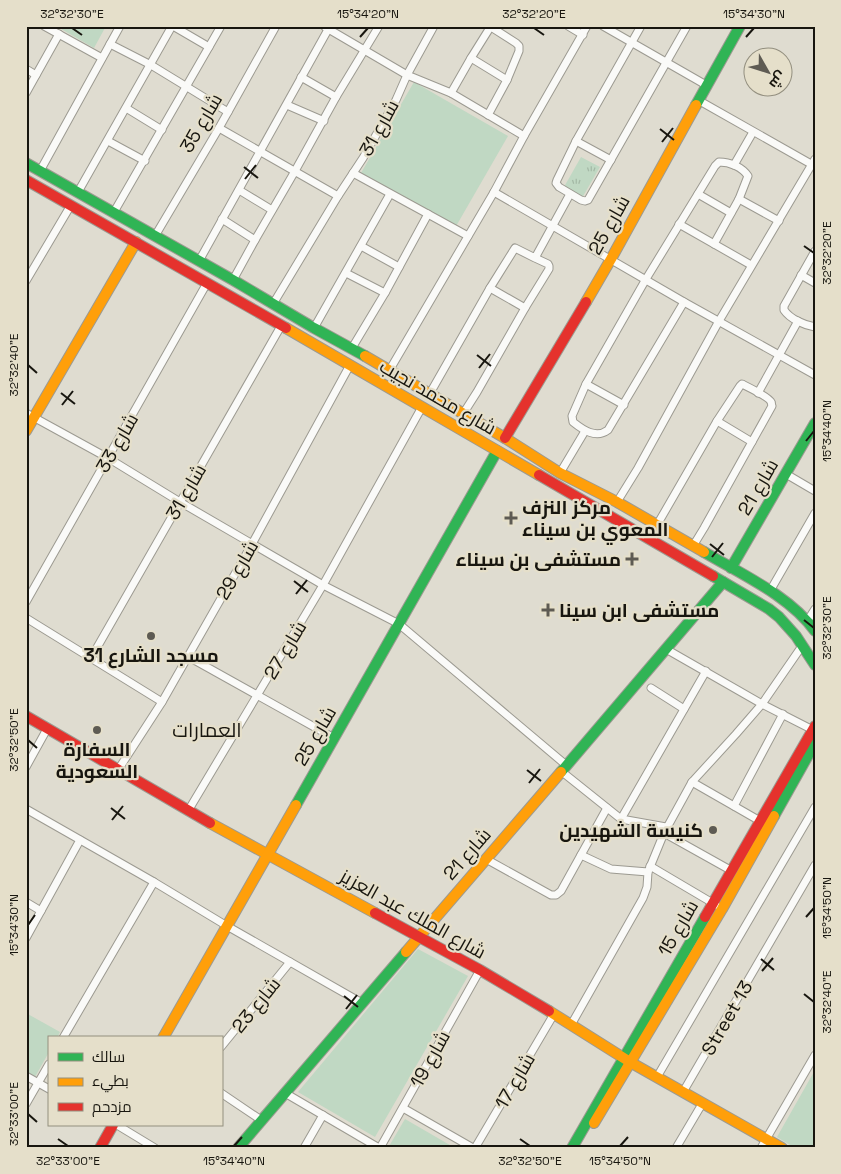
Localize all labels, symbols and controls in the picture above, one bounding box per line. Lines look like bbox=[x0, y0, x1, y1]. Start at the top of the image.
text: 32°32'30"E bbox=[40, 6, 104, 22]
text: 15°34'20"N bbox=[337, 6, 399, 22]
text: 32°32'20"E bbox=[502, 6, 566, 22]
text: 15°34'30"N bbox=[723, 6, 785, 22]
north arrow bbox=[744, 48, 794, 98]
text: ش bbox=[765, 68, 791, 93]
street label: شارع 35 bbox=[174, 89, 229, 158]
street label: شارع 31 bbox=[353, 95, 406, 161]
street label: شارع 25 bbox=[582, 191, 636, 260]
text: 32°32'20"E bbox=[819, 221, 835, 285]
text: 32°32'40"E bbox=[6, 333, 22, 397]
street label: شارع محمد نجيب bbox=[375, 353, 501, 441]
text: 15°34'40"N bbox=[819, 400, 835, 462]
street label: شارع 33 bbox=[90, 409, 145, 478]
street label: شارع 21 bbox=[732, 454, 785, 520]
street label: شارع 31 bbox=[160, 459, 213, 525]
place label: مركز النزف المعوي بن سيناء bbox=[522, 495, 668, 545]
marker: مركز النزف المعوي بن سيناء bbox=[504, 511, 518, 525]
street label: شارع 29 bbox=[210, 536, 265, 605]
place label: مستشفى بن سيناء bbox=[456, 547, 621, 572]
marker: مستشفى بن سيناء bbox=[625, 552, 639, 566]
text: 32°32'30"E bbox=[819, 596, 835, 660]
place label: مستشفى ابن سينا bbox=[559, 598, 719, 623]
marker: مستشفى ابن سينا bbox=[541, 603, 555, 617]
street label: شارع 27 bbox=[258, 616, 313, 684]
marker: مسجد الشارع 31 bbox=[145, 630, 157, 642]
place label: مسجد الشارع 31 bbox=[83, 643, 219, 669]
street label: شارع 25 bbox=[288, 702, 343, 771]
text: 32°32'50"E bbox=[6, 708, 22, 772]
district label: العمارات bbox=[172, 717, 242, 743]
marker: السفارة السعودية bbox=[91, 724, 103, 736]
place label: السفارة السعودية bbox=[56, 737, 138, 784]
place label: كنيسة الشهيدين bbox=[559, 818, 703, 843]
street label: شارع 21 bbox=[438, 823, 497, 886]
marker: كنيسة الشهيدين bbox=[707, 824, 719, 836]
street label: شارع الملك عبد العزيز bbox=[334, 863, 491, 965]
text: 15°34'50"N bbox=[819, 877, 835, 939]
text: 15°34'30"N bbox=[6, 894, 22, 956]
street label: شارع 15 bbox=[652, 895, 705, 961]
text: 32°32'40"E bbox=[819, 970, 835, 1034]
street label: شارع 23 bbox=[226, 972, 287, 1039]
street label: Street 13 bbox=[696, 976, 758, 1060]
street label: شارع 19 bbox=[404, 1026, 457, 1092]
legend bbox=[48, 1036, 222, 1126]
text: سالك bbox=[92, 1047, 125, 1066]
street label: شارع 17 bbox=[489, 1049, 542, 1114]
text: بطيء bbox=[92, 1071, 129, 1093]
text: 32°33'00"E bbox=[6, 1082, 22, 1146]
text: مزدحم bbox=[92, 1097, 132, 1117]
text: 32°33'00"E bbox=[36, 1153, 100, 1169]
text: 15°34'40"N bbox=[203, 1153, 265, 1169]
text: 32°32'50"E bbox=[498, 1153, 562, 1169]
text: 15°34'50"N bbox=[589, 1153, 651, 1169]

